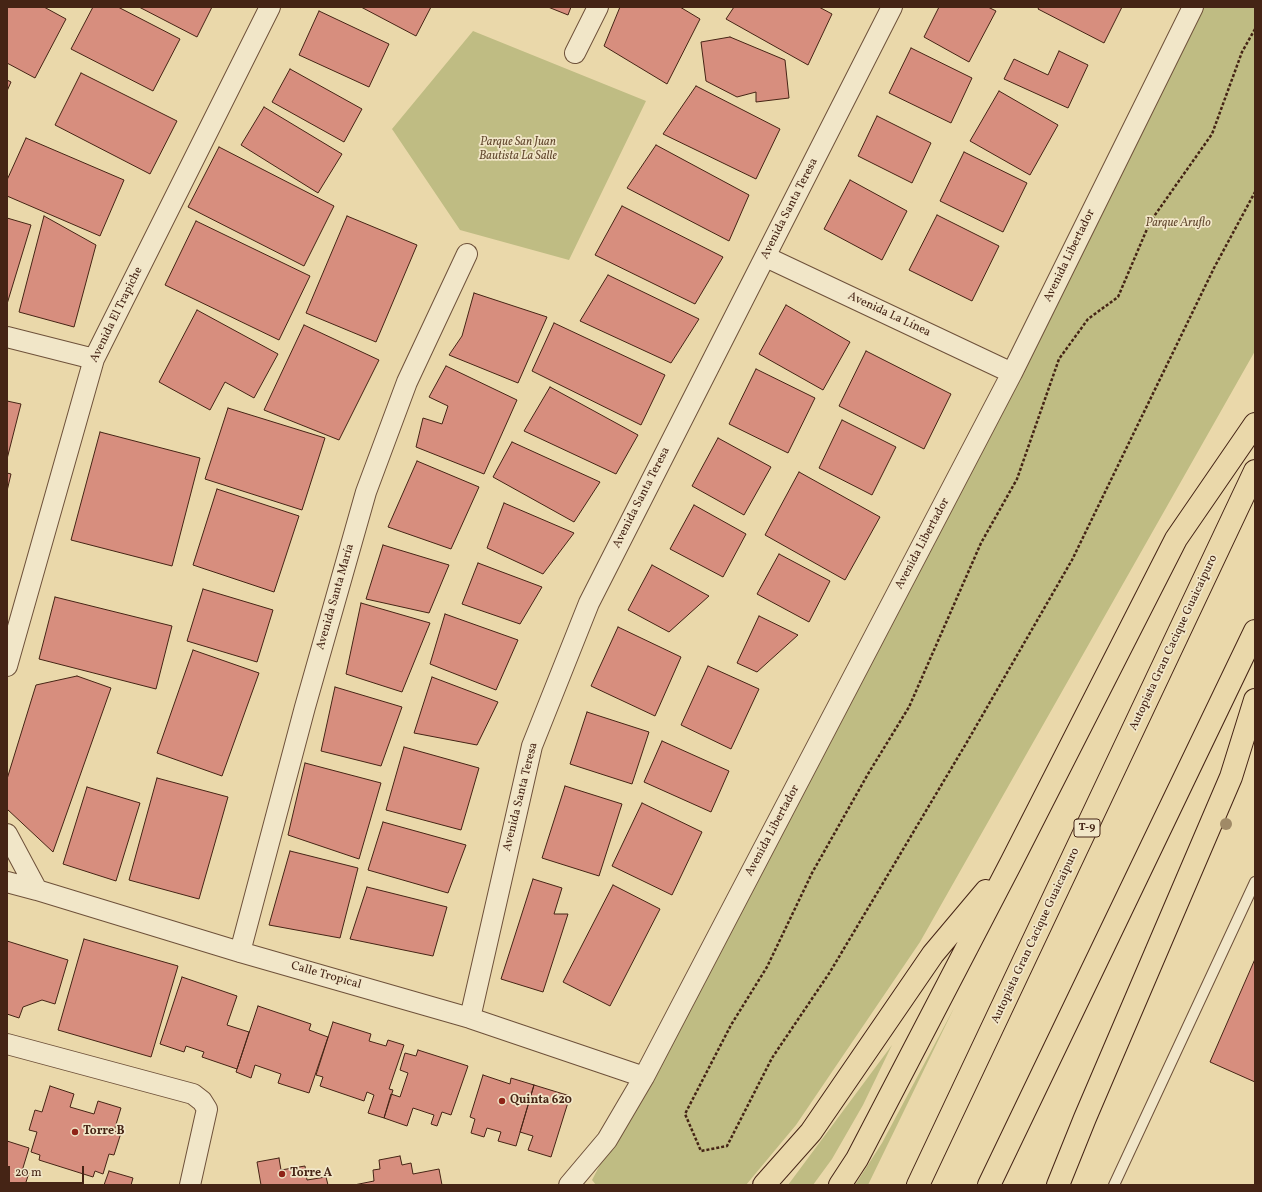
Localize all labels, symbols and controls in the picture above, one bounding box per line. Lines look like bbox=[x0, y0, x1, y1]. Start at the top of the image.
park label: Parque San Juan Bautista La Salle bbox=[479, 136, 557, 164]
street label: Avenida Santa Teresa bbox=[758, 156, 822, 262]
street label: Avenida Libertador bbox=[1041, 207, 1099, 305]
park label: Parque Aruflo bbox=[1145, 217, 1211, 231]
street label: Avenida El Trapiche bbox=[88, 265, 146, 365]
street label: Avenida La Línea bbox=[845, 289, 933, 341]
street label: Avenida Santa Teresa bbox=[610, 445, 674, 551]
street label: Avenida Libertador bbox=[893, 496, 953, 592]
street label: Avenida Santa María bbox=[314, 542, 358, 652]
street label: Autopista Gran Cacique Guaicaipuro bbox=[1127, 553, 1221, 733]
street label: Avenida Santa Teresa bbox=[501, 741, 541, 853]
street label: Avenida Libertador bbox=[743, 783, 803, 879]
road number: T-9 bbox=[1074, 819, 1100, 837]
street label: Autopista Gran Cacique Guaicaipuro bbox=[989, 846, 1083, 1026]
street label: Calle Tropical bbox=[289, 959, 363, 993]
place label: Quinta 620 bbox=[510, 1094, 572, 1108]
marker: Quinta 620 bbox=[497, 1096, 507, 1106]
place label: Torre B bbox=[83, 1125, 125, 1139]
marker: Torre B bbox=[70, 1127, 80, 1137]
scale bar bbox=[10, 1158, 86, 1184]
text: 20 m bbox=[15, 1165, 42, 1181]
place label: Torre A bbox=[290, 1167, 332, 1181]
marker: Torre A bbox=[277, 1169, 287, 1179]

